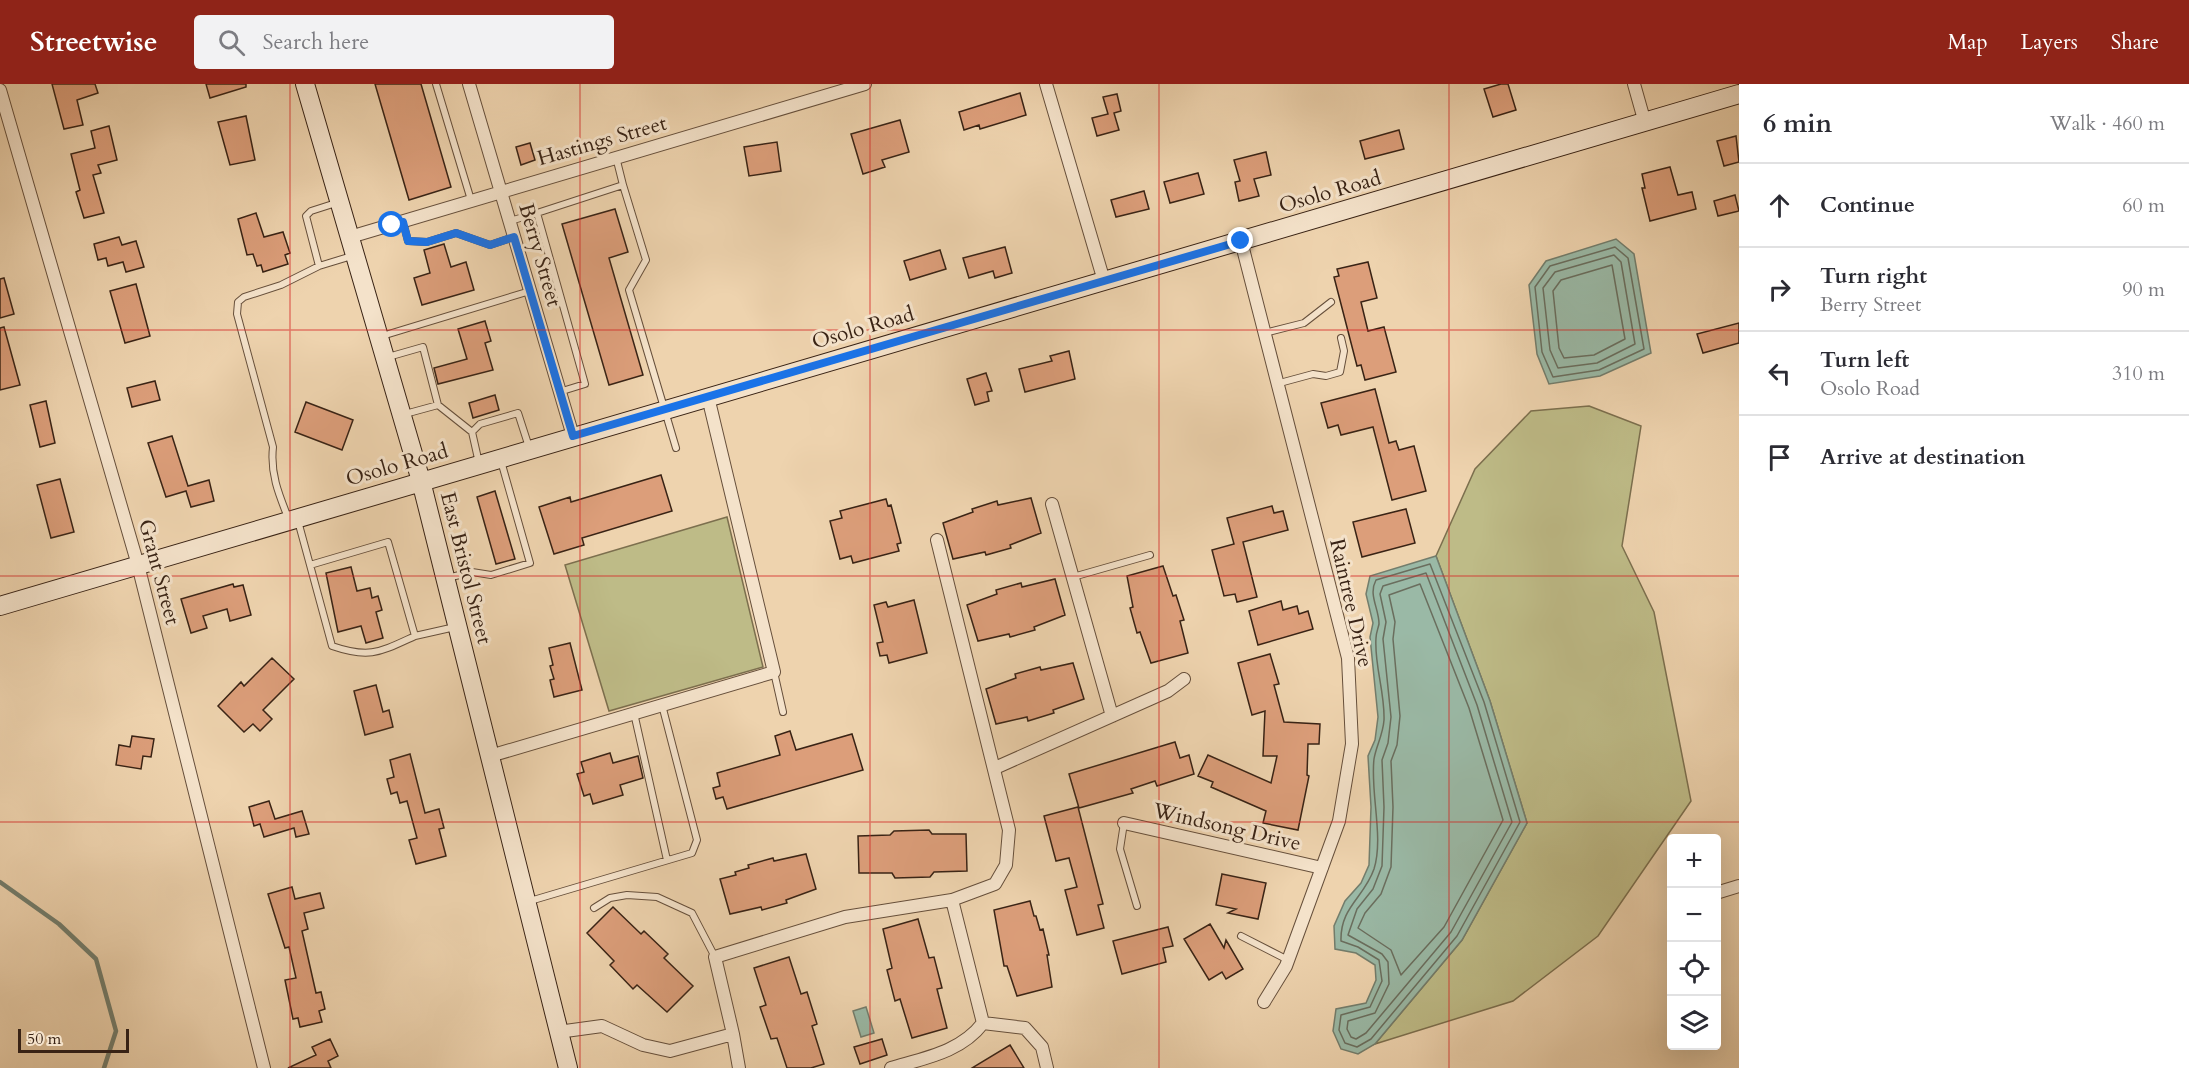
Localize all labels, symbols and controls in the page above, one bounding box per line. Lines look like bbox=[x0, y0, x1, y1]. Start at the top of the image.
search box bbox=[194, 15, 614, 69]
text: Streetwise bbox=[30, 23, 158, 61]
icon: search bbox=[215, 26, 248, 59]
text: Search here bbox=[263, 27, 369, 57]
text: Map bbox=[1948, 28, 1988, 57]
text: Layers bbox=[2021, 28, 2078, 57]
text: Share bbox=[2111, 28, 2159, 57]
text: 6 min bbox=[1763, 106, 1832, 141]
street label: Hastings Street bbox=[534, 109, 670, 173]
text: Walk · 460 m bbox=[2050, 110, 2165, 137]
street label: Osolo Road bbox=[1276, 164, 1384, 220]
icon: ahead bbox=[1763, 189, 1796, 222]
text: Continue bbox=[1820, 190, 1915, 220]
text: 60 m bbox=[2122, 192, 2165, 219]
street label: Berry Street bbox=[511, 200, 569, 310]
route start bbox=[378, 211, 404, 237]
route end bbox=[1227, 227, 1253, 253]
text: Turn right bbox=[1820, 261, 1927, 291]
icon: right bbox=[1763, 273, 1796, 306]
text: 90 m bbox=[2122, 276, 2165, 303]
text: Berry Street bbox=[1820, 291, 1921, 318]
street label: Osolo Road bbox=[809, 300, 917, 356]
text: Turn left bbox=[1820, 345, 1909, 375]
icon: left bbox=[1763, 357, 1796, 390]
text: 310 m bbox=[2112, 360, 2165, 387]
text: Osolo Road bbox=[1820, 375, 1920, 402]
street label: Osolo Road bbox=[343, 437, 451, 493]
icon: arrive bbox=[1763, 441, 1796, 474]
text: Arrive at destination bbox=[1820, 442, 2025, 472]
street label: East Bristol Street bbox=[433, 489, 499, 647]
street label: Grant Street bbox=[131, 516, 187, 628]
street label: Raintree Drive bbox=[1322, 536, 1380, 670]
street label: Windsong Drive bbox=[1149, 796, 1304, 858]
map controls bbox=[1667, 834, 1721, 1050]
button: + bbox=[1667, 834, 1721, 888]
button: − bbox=[1667, 888, 1721, 942]
button: locate bbox=[1667, 942, 1721, 996]
button: layers bbox=[1667, 996, 1721, 1050]
scale bar bbox=[18, 1026, 129, 1054]
text: 50 m bbox=[27, 1028, 61, 1050]

